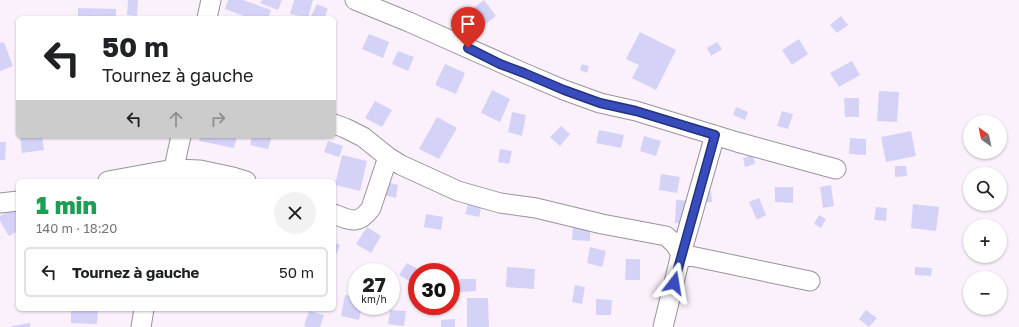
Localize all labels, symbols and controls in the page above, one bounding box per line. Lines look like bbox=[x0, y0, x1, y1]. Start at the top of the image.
pin bbox=[451, 7.0, 485, 48]
icon: arrive bbox=[457, 13, 479, 35]
text: 50 m bbox=[102, 30, 169, 63]
icon: left bbox=[36, 32, 88, 84]
text: Tournez à gauche bbox=[102, 64, 254, 86]
icon: left bbox=[123, 108, 145, 130]
icon: ahead bbox=[165, 108, 187, 130]
icon: right bbox=[207, 108, 229, 130]
north arrow bbox=[963, 115, 1007, 159]
map controls bbox=[963, 115, 1007, 315]
button: search bbox=[963, 167, 1007, 211]
text: 1 min bbox=[36, 190, 97, 219]
button: close bbox=[274, 192, 316, 234]
button: + bbox=[963, 219, 1007, 263]
text: 140 m · 18:20 bbox=[36, 220, 117, 236]
icon: left bbox=[38, 261, 60, 283]
position arrow bbox=[653, 262, 695, 304]
text: Tournez à gauche bbox=[72, 263, 199, 281]
text: 50 m bbox=[279, 263, 314, 281]
speed limit sign: 30 bbox=[408, 263, 460, 315]
button: − bbox=[963, 271, 1007, 315]
text: 27 bbox=[362, 272, 386, 296]
text: km/h bbox=[361, 293, 387, 305]

